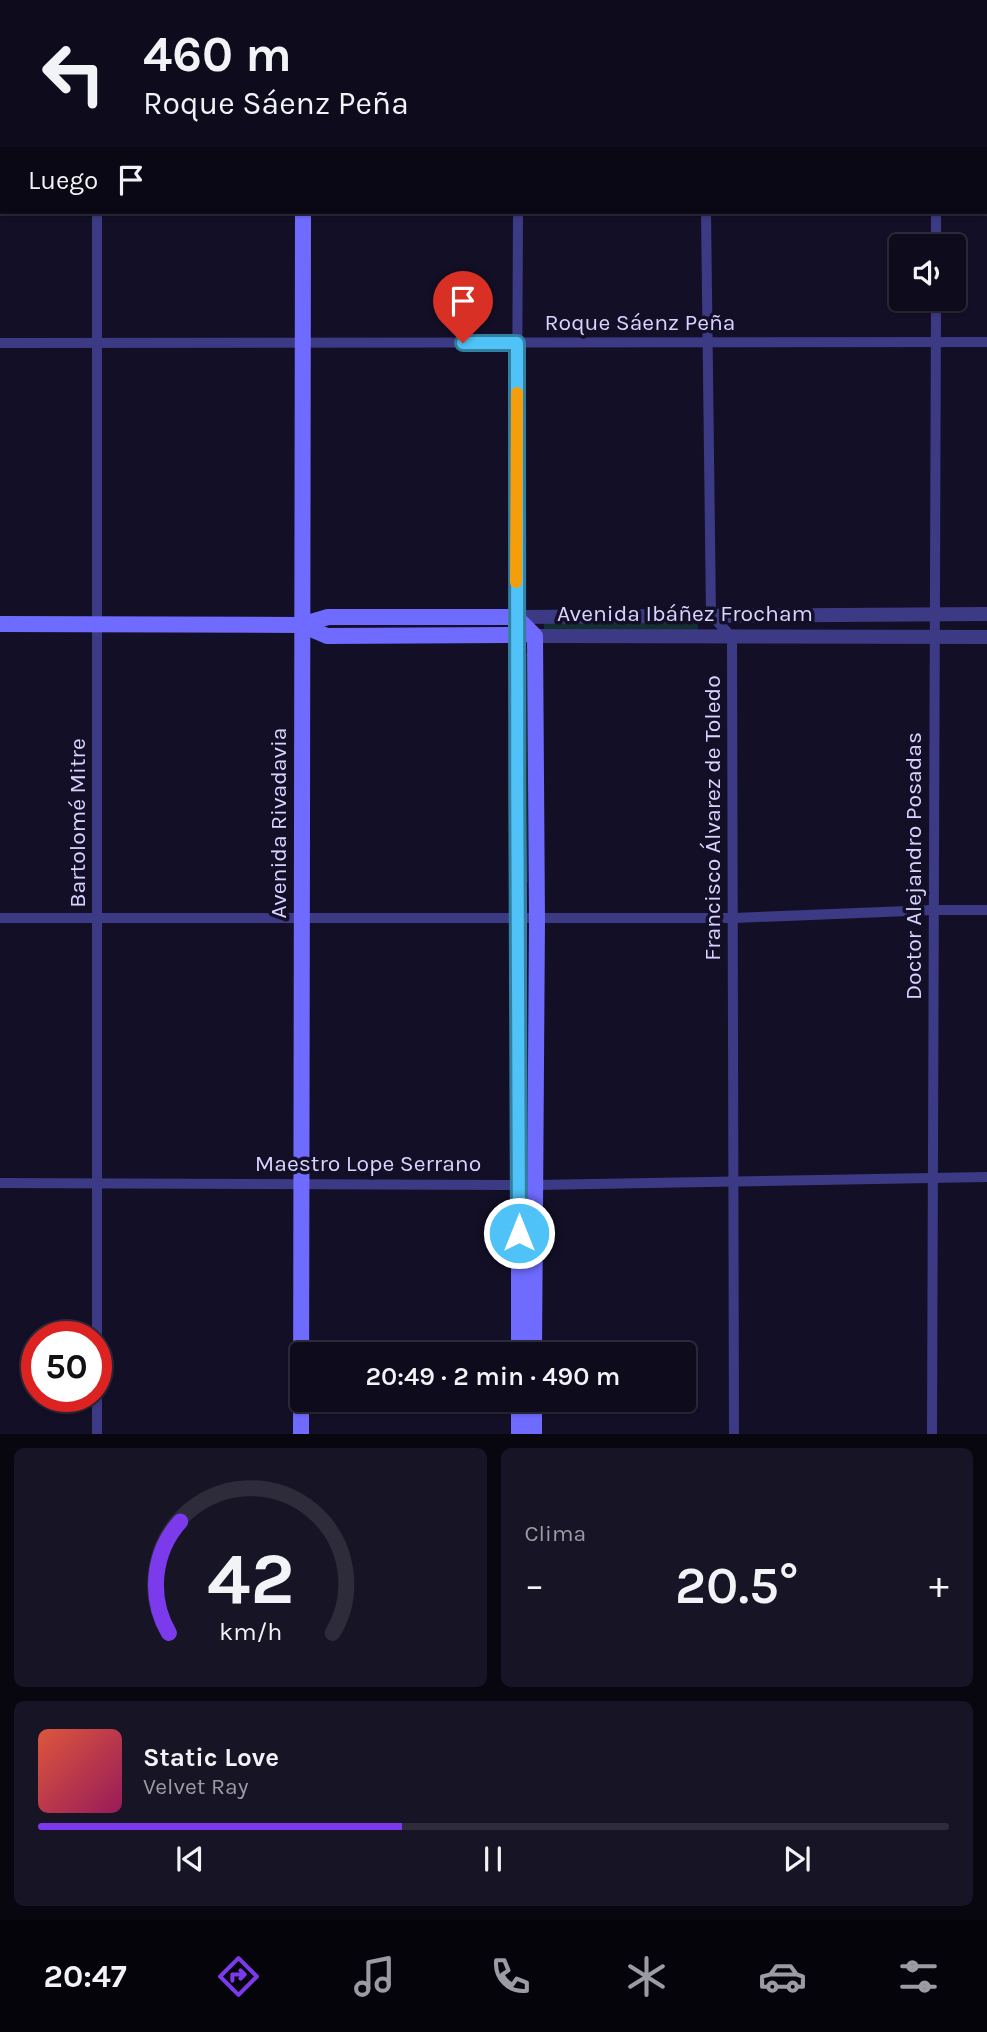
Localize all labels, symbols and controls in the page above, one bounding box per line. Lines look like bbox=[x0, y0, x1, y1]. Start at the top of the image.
text: 460 m bbox=[143, 26, 292, 83]
icon: left bbox=[28, 28, 119, 119]
text: Roque Sáenz Peña bbox=[143, 85, 409, 122]
icon: arrive bbox=[112, 161, 150, 199]
text: Luego bbox=[28, 165, 98, 196]
map controls bbox=[889, 234, 966, 311]
button: sound bbox=[889, 234, 966, 311]
pin bbox=[433, 271, 493, 343]
icon: arrive bbox=[444, 282, 482, 320]
street label: Roque Sáenz Peña bbox=[544, 309, 736, 336]
street label: Avenida Ibáñez Frocham bbox=[557, 600, 813, 627]
street label: Francisco Álvarez de Toledo bbox=[699, 675, 726, 961]
street label: Avenida Rivadavia bbox=[265, 727, 292, 919]
street label: Doctor Alejandro Posadas bbox=[900, 732, 927, 1000]
street label: Bartolomé Mitre bbox=[64, 738, 91, 908]
street label: Maestro Lope Serrano bbox=[255, 1150, 481, 1177]
position arrow bbox=[482, 1196, 556, 1270]
speed limit sign: 50 bbox=[21, 1321, 112, 1412]
text: 20:49 · 2 min · 490 m bbox=[366, 1361, 620, 1392]
text: Clima bbox=[525, 1520, 586, 1547]
text: 42 bbox=[207, 1537, 294, 1622]
text: 20.5° bbox=[675, 1555, 799, 1616]
text: − bbox=[525, 1563, 544, 1608]
text: + bbox=[929, 1563, 949, 1608]
text: km/h bbox=[219, 1617, 282, 1646]
text: Static Love bbox=[143, 1742, 279, 1773]
text: Velvet Ray bbox=[143, 1773, 248, 1800]
icon: previous bbox=[171, 1840, 209, 1878]
icon: pause bbox=[474, 1840, 512, 1878]
icon: next bbox=[778, 1840, 816, 1878]
icon: directions bbox=[214, 1952, 263, 2001]
icon: music bbox=[350, 1952, 399, 2001]
icon: phone bbox=[486, 1952, 535, 2001]
icon: climate bbox=[622, 1952, 671, 2001]
icon: car bbox=[758, 1952, 807, 2001]
icon: filters bbox=[894, 1952, 943, 2001]
text: 20:47 bbox=[44, 1958, 127, 1995]

